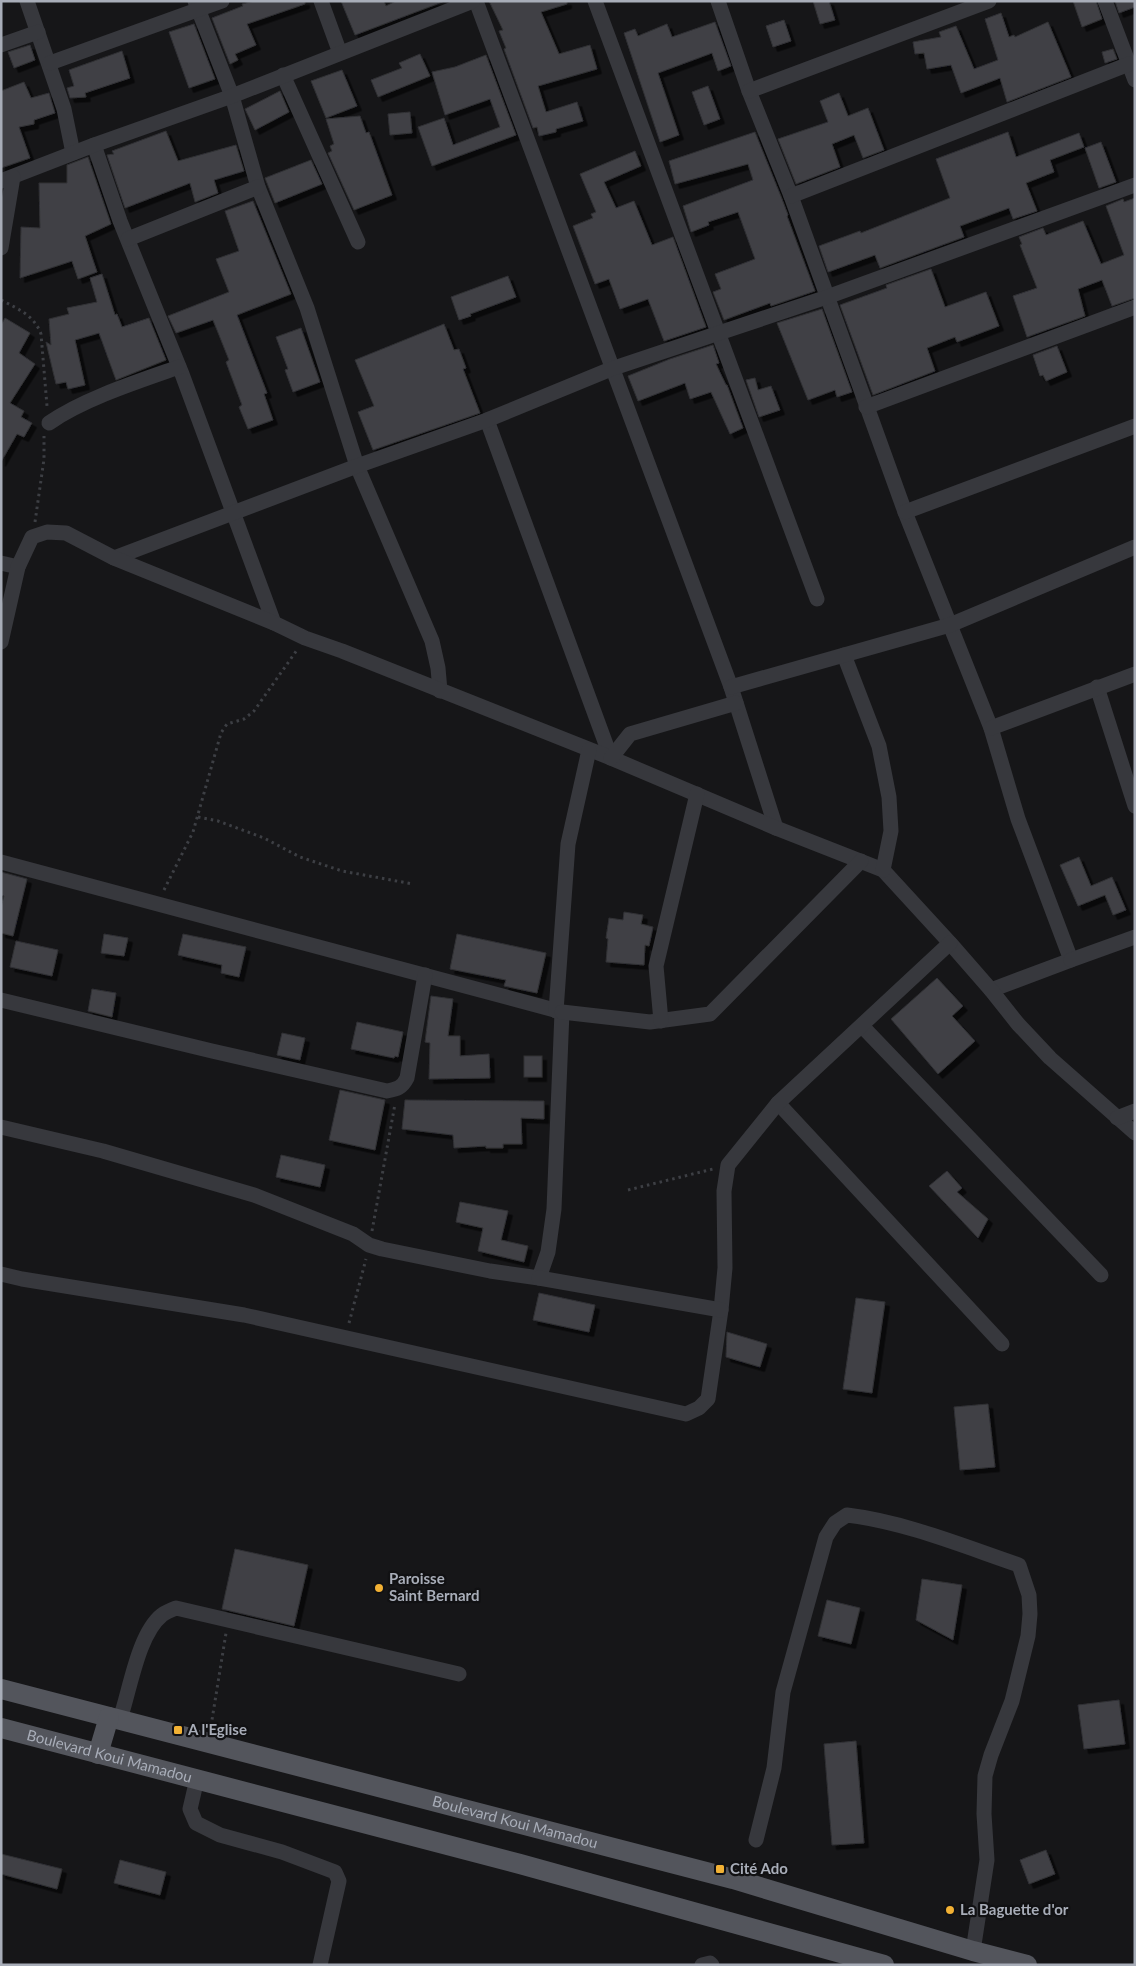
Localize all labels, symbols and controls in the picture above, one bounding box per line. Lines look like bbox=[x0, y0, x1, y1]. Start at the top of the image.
place label: Paroisse Saint Bernard bbox=[389, 1569, 480, 1604]
marker: Paroisse Saint Bernard bbox=[373, 1582, 385, 1594]
place label: A l'Eglise bbox=[187, 1720, 247, 1738]
marker: A l'Eglise bbox=[172, 1724, 184, 1736]
street label: Boulevard Koui Mamadou bbox=[25, 1725, 194, 1786]
street label: Boulevard Koui Mamadou bbox=[431, 1791, 600, 1852]
place label: Cité Ado bbox=[730, 1859, 788, 1877]
marker: Cité Ado bbox=[714, 1863, 726, 1875]
place label: La Baguette d'or bbox=[960, 1900, 1069, 1918]
marker: La Baguette d'or bbox=[944, 1904, 956, 1916]

